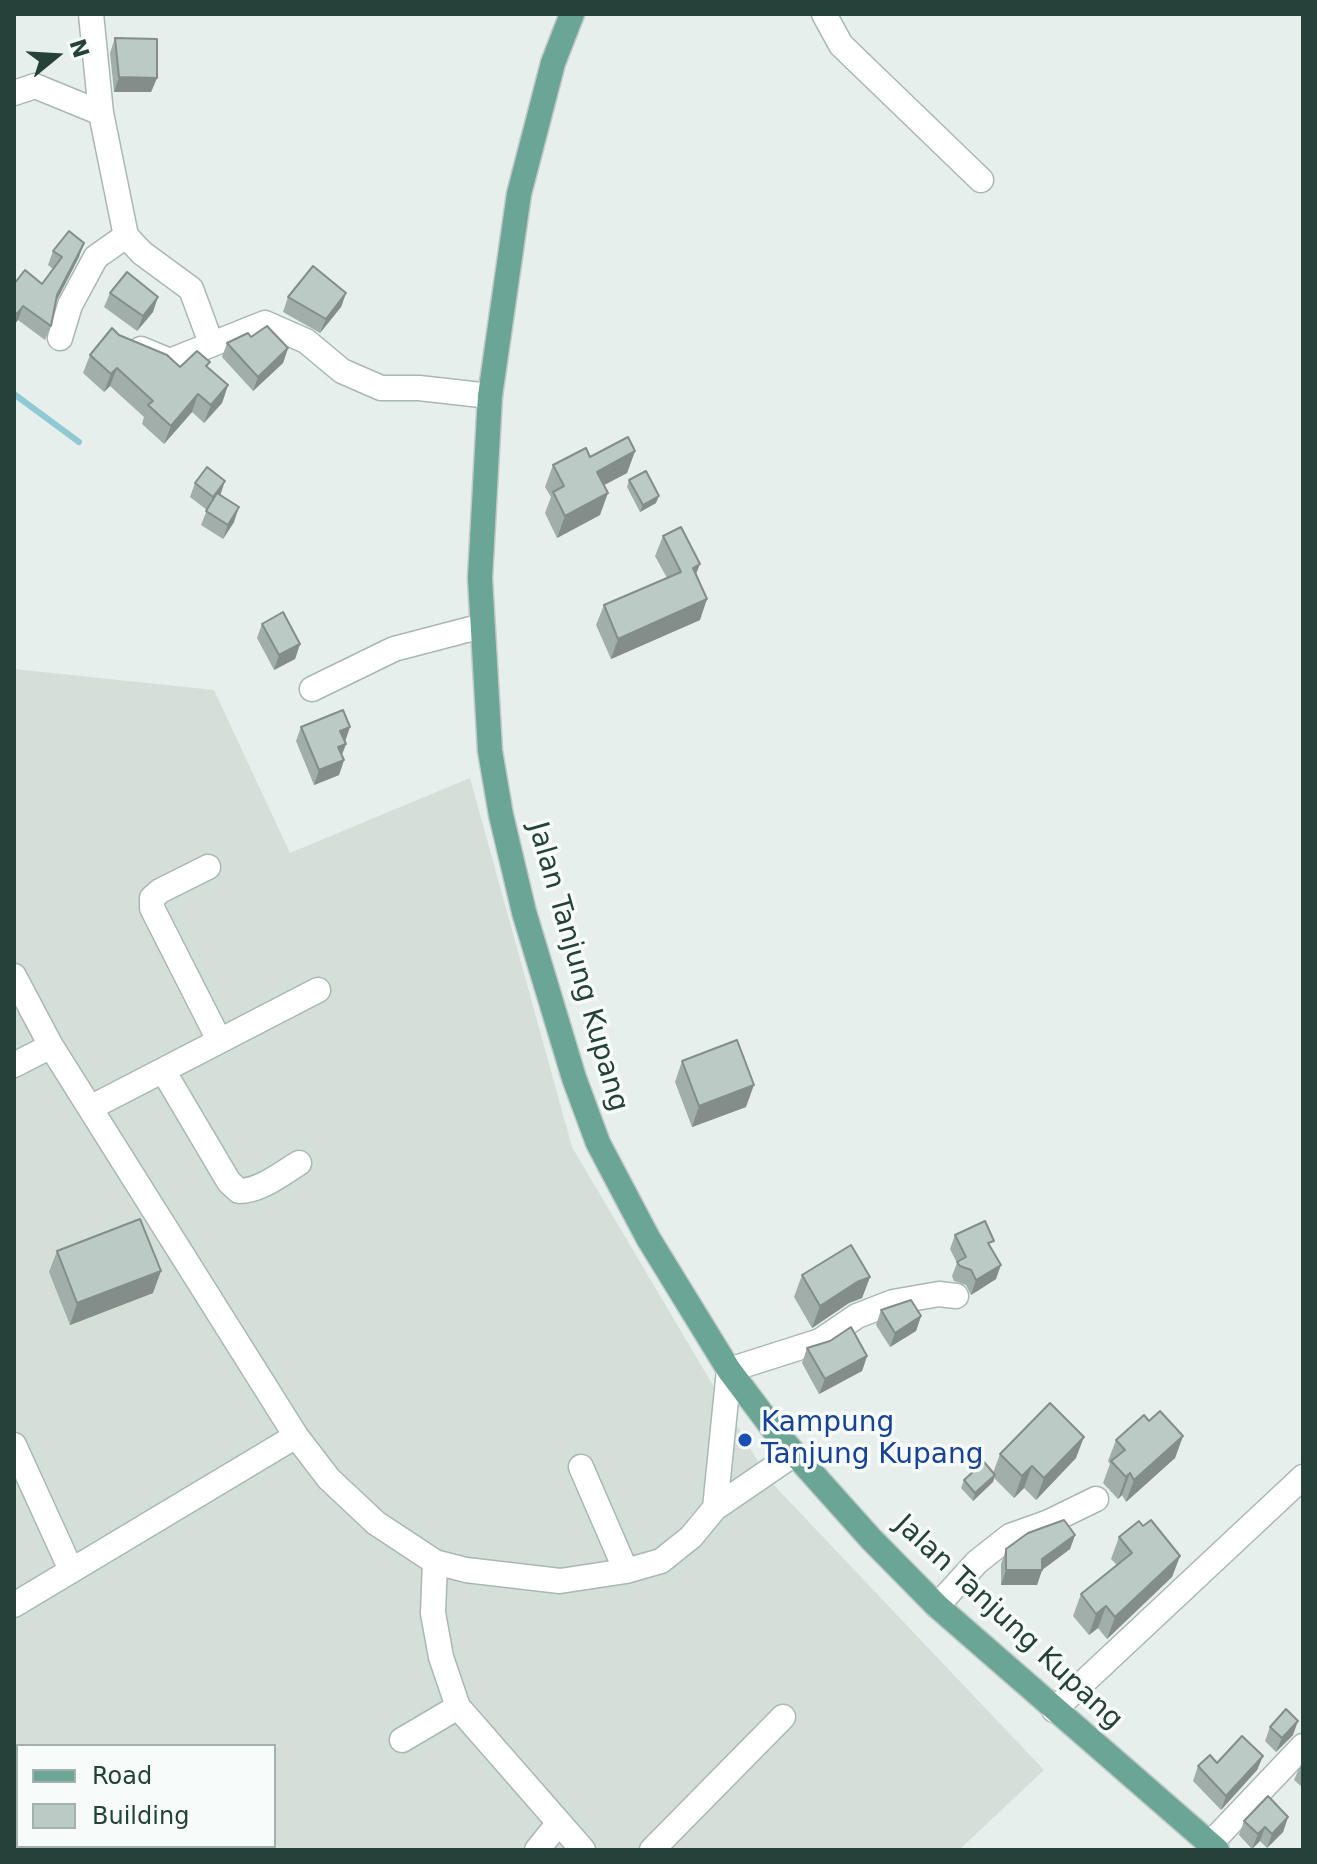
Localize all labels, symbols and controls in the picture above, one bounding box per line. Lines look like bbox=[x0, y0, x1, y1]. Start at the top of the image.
north arrow bbox=[16, 16, 96, 96]
text: N bbox=[65, 36, 94, 61]
street label: Jalan Tanjung Kupang bbox=[520, 818, 634, 1116]
place label: Kampung Tanjung Kupang bbox=[761, 1407, 983, 1473]
marker: Kampung Tanjung Kupang bbox=[736, 1431, 754, 1449]
street label: Jalan Tanjung Kupang bbox=[887, 1509, 1129, 1737]
legend bbox=[16, 1744, 276, 1848]
text: Road bbox=[92, 1762, 152, 1790]
text: Building bbox=[92, 1802, 189, 1830]

